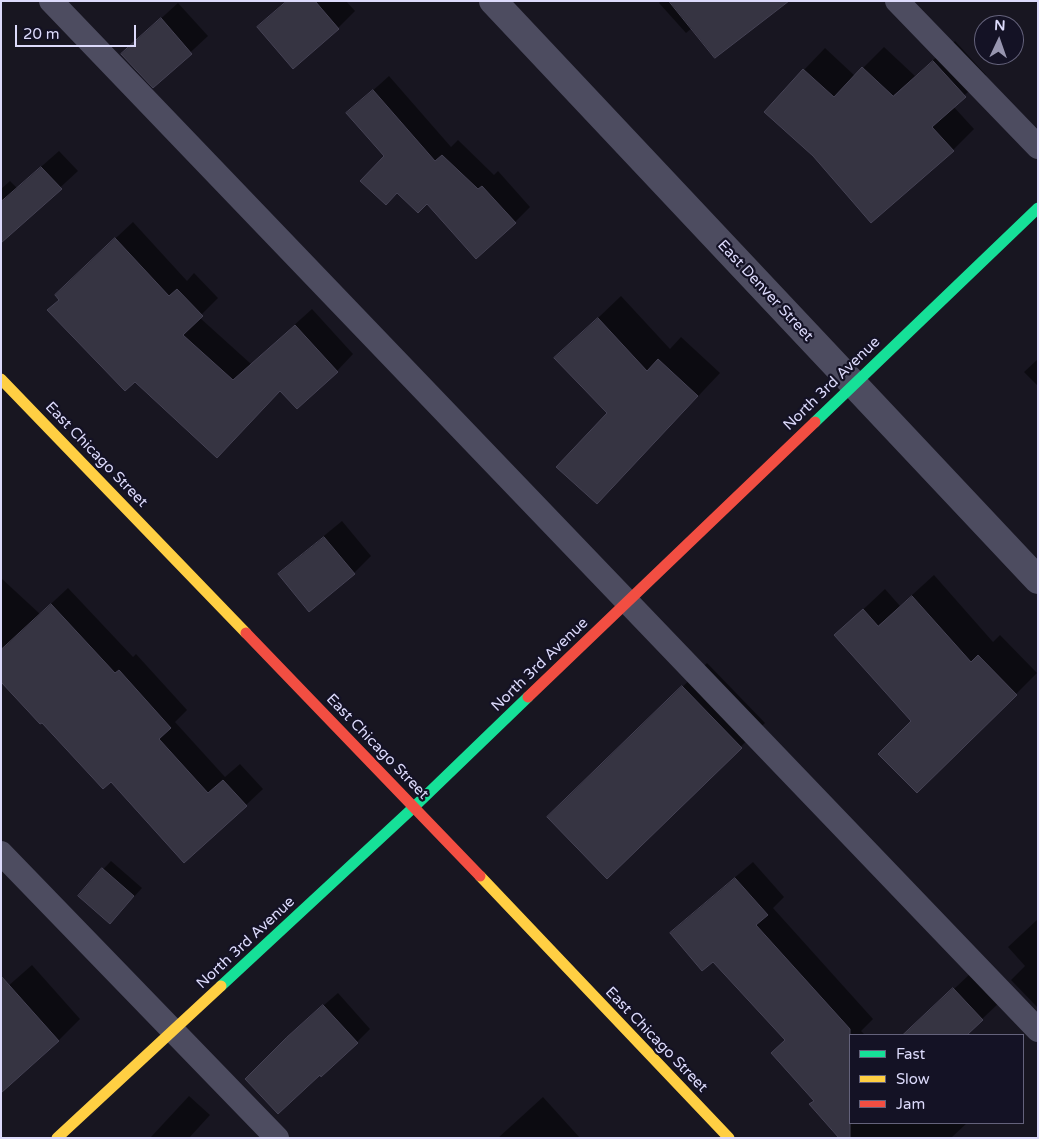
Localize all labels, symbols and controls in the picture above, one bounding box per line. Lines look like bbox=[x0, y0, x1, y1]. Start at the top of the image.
scale bar bbox=[18, 15, 139, 47]
north arrow bbox=[974, 15, 1024, 65]
text: N bbox=[994, 17, 1006, 34]
text: 20 m bbox=[23, 25, 60, 43]
street label: East Denver Street bbox=[713, 237, 817, 345]
street label: North 3rd Avenue bbox=[780, 333, 884, 435]
street label: East Chicago Street bbox=[41, 398, 151, 512]
street label: North 3rd Avenue bbox=[488, 614, 592, 716]
street label: East Chicago Street bbox=[322, 690, 432, 804]
street label: North 3rd Avenue bbox=[193, 893, 299, 993]
street label: East Chicago Street bbox=[601, 983, 711, 1097]
legend bbox=[849, 1034, 1024, 1124]
text: Fast bbox=[896, 1045, 925, 1063]
text: Slow bbox=[896, 1070, 930, 1088]
text: Jam bbox=[896, 1095, 925, 1113]

